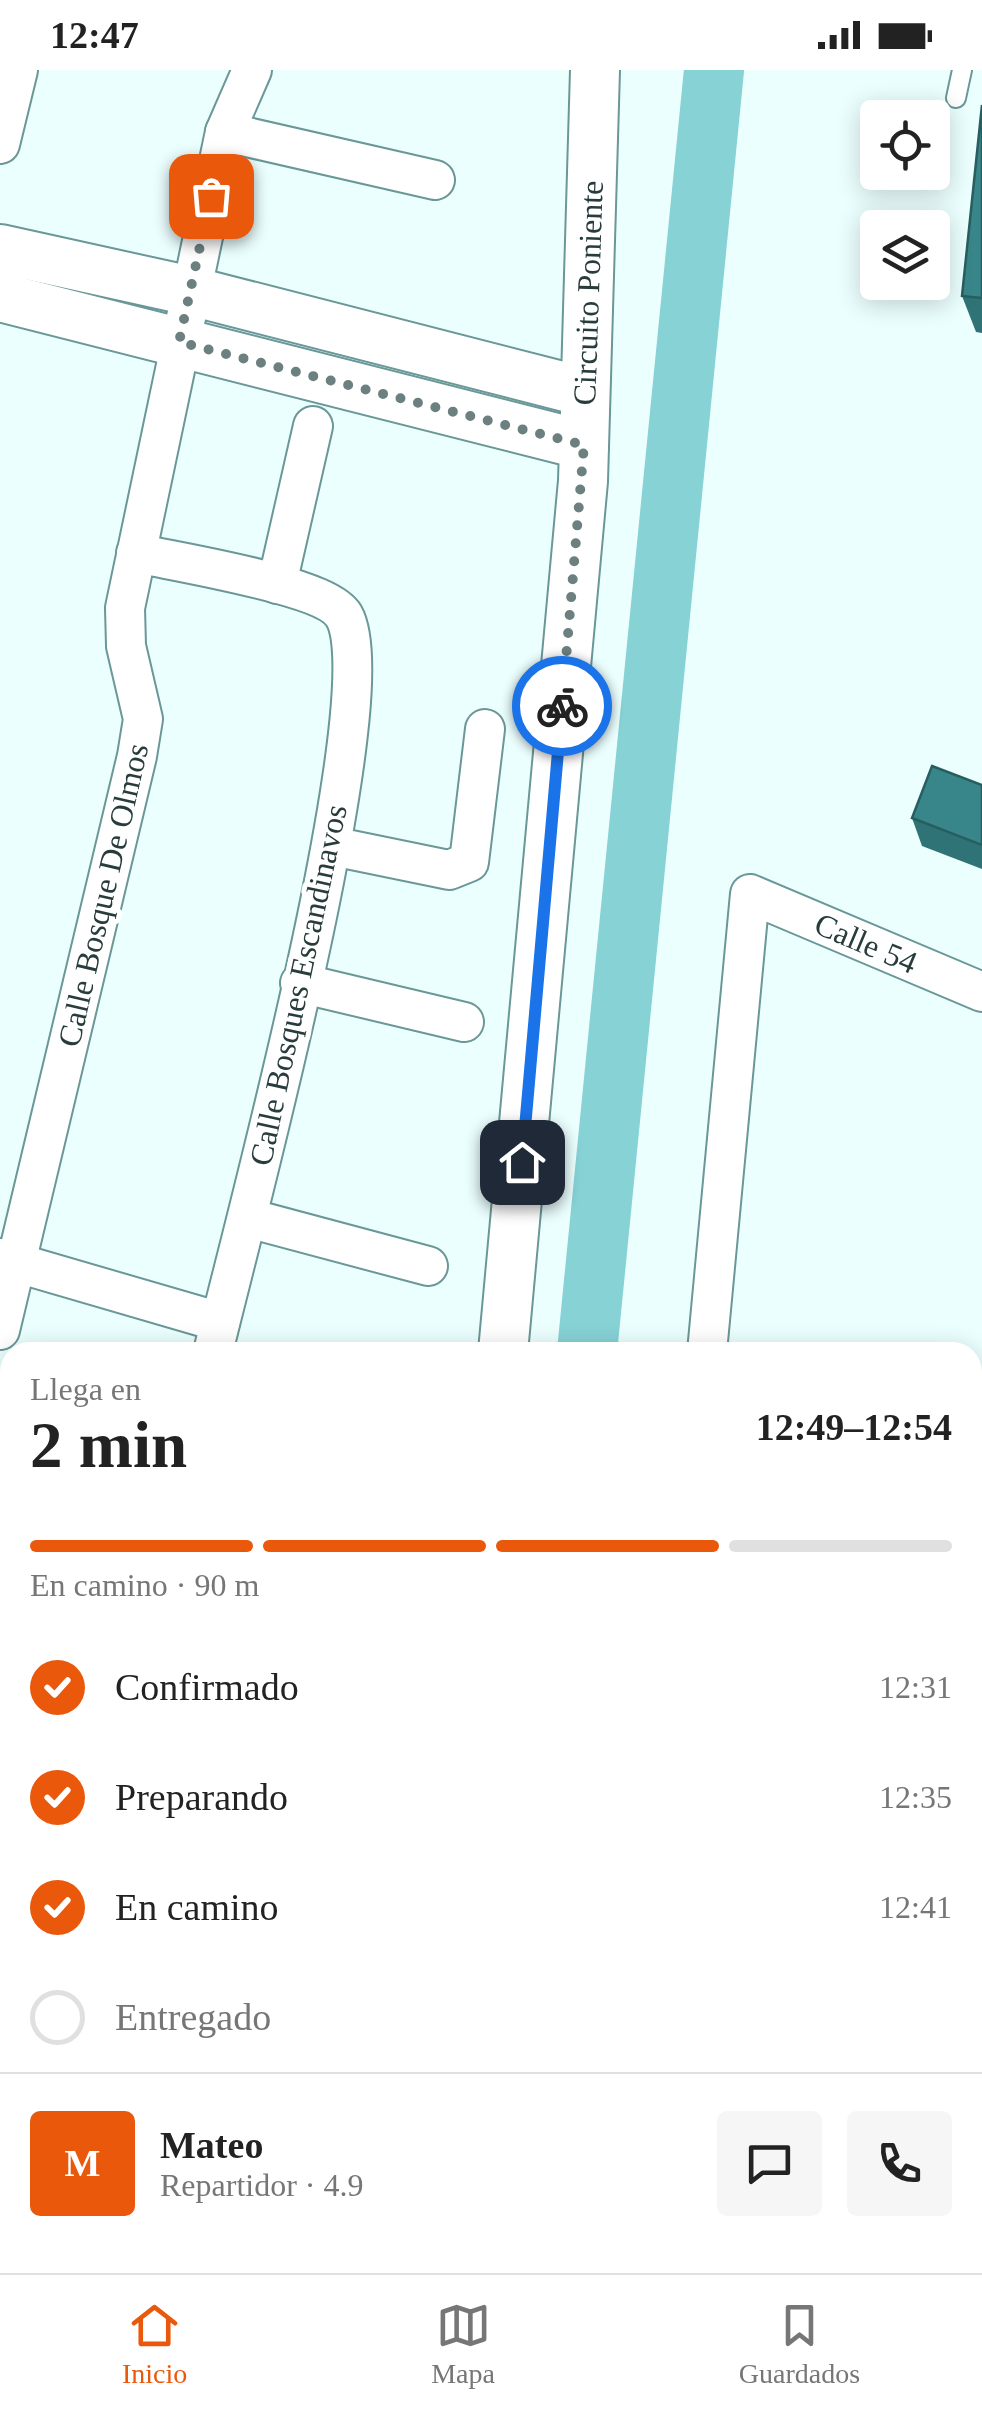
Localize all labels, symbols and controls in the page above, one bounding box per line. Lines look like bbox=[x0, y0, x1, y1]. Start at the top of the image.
text: 12:47 bbox=[50, 14, 139, 56]
map controls bbox=[860, 100, 950, 300]
button: locate bbox=[860, 100, 950, 190]
pin bbox=[169, 154, 254, 239]
icon: bag bbox=[184, 169, 239, 224]
street label: Circuito Poniente bbox=[566, 180, 610, 406]
button: layers bbox=[860, 210, 950, 300]
courier bbox=[512, 656, 612, 756]
icon: bike bbox=[535, 679, 590, 734]
street label: Calle Bosque De Olmos bbox=[51, 740, 155, 1050]
street label: Calle Bosques Escandinavos bbox=[242, 801, 354, 1169]
street label: Calle 54 bbox=[809, 905, 923, 981]
pin bbox=[480, 1120, 565, 1205]
icon: home bbox=[495, 1135, 550, 1190]
text: Llega en bbox=[30, 1371, 141, 1407]
text: 12:49–12:54 bbox=[756, 1406, 952, 1448]
text: 2 min bbox=[30, 1409, 187, 1481]
text: En camino · 90 m bbox=[30, 1567, 259, 1603]
icon: check bbox=[30, 1660, 85, 1715]
text: Confirmado bbox=[115, 1666, 299, 1708]
text: 12:31 bbox=[879, 1669, 952, 1705]
icon: check bbox=[30, 1770, 85, 1825]
text: Preparando bbox=[115, 1776, 288, 1818]
text: 12:35 bbox=[879, 1779, 952, 1815]
icon: check bbox=[30, 1880, 85, 1935]
text: En camino bbox=[115, 1886, 279, 1928]
text: 12:41 bbox=[879, 1889, 952, 1925]
text: Entregado bbox=[115, 1996, 271, 2038]
button: chat bbox=[717, 2111, 822, 2216]
button: phone bbox=[847, 2111, 952, 2216]
text: Mateo bbox=[160, 2124, 263, 2166]
text: M bbox=[65, 2142, 100, 2184]
text: Repartidor · 4.9 bbox=[160, 2167, 364, 2203]
tab: Inicio bbox=[122, 2298, 187, 2390]
tab: Mapa bbox=[431, 2298, 495, 2390]
tab: Guardados bbox=[739, 2298, 860, 2390]

